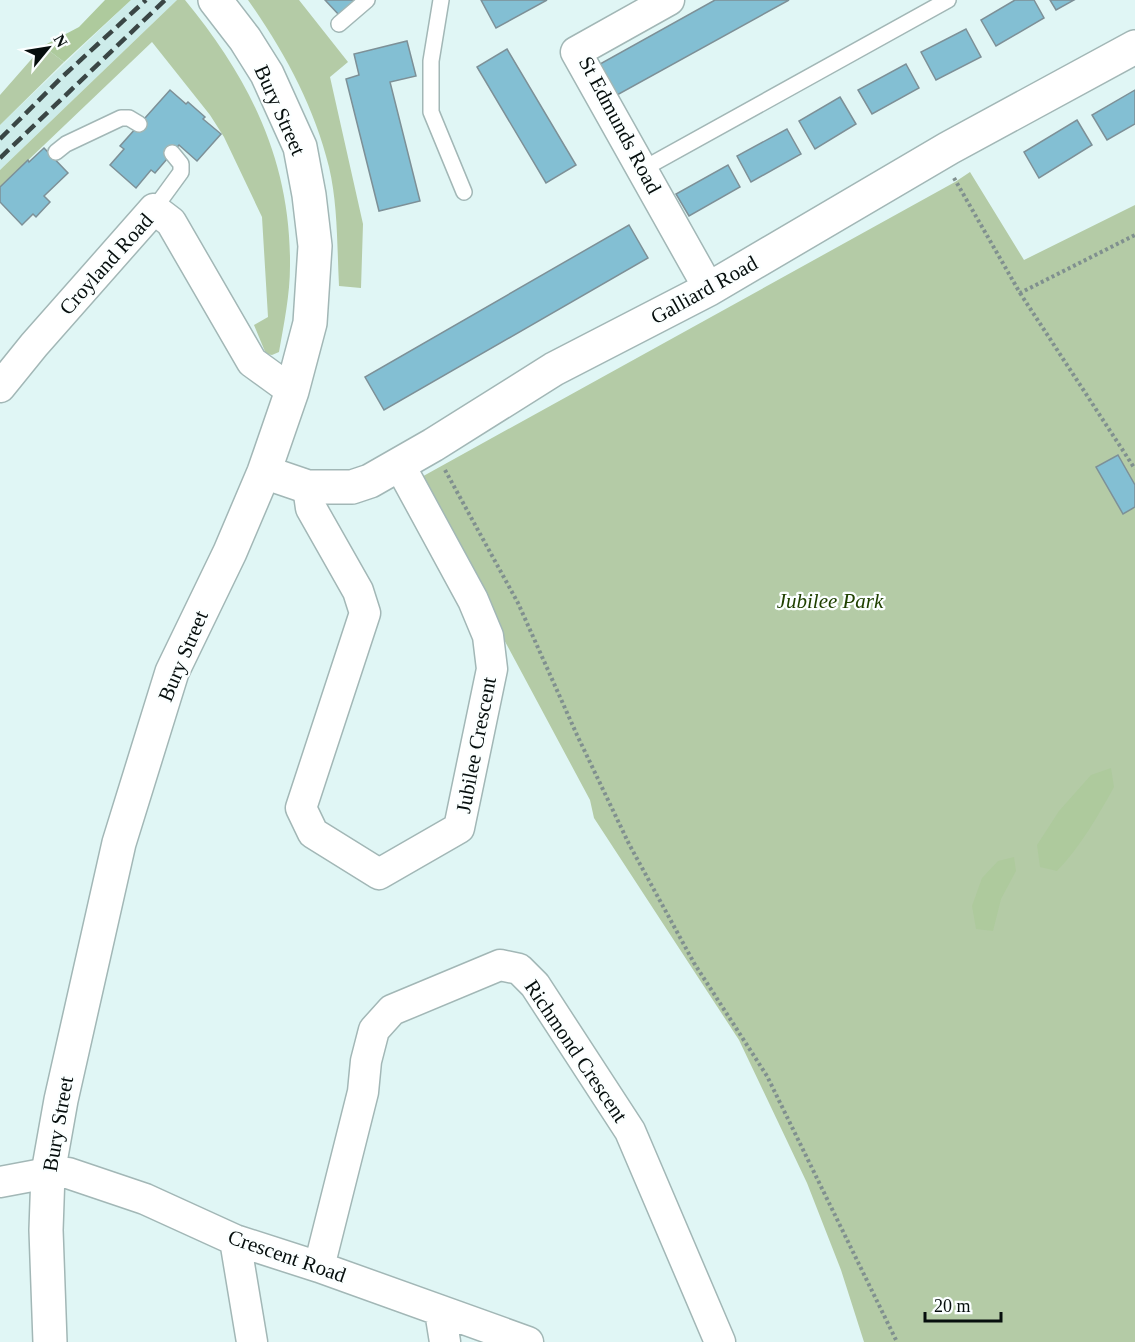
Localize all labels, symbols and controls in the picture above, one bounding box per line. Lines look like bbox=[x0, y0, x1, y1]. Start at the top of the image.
north arrow bbox=[18, 18, 78, 78]
text: N bbox=[50, 31, 71, 50]
street label: St Edmunds Road bbox=[574, 52, 666, 198]
street label: Bury Street bbox=[249, 61, 311, 159]
street label: Croyland Road bbox=[54, 208, 158, 319]
street label: Galliard Road bbox=[646, 251, 762, 329]
park label: Jubilee Park bbox=[777, 589, 884, 613]
street label: Bury Street bbox=[153, 607, 213, 705]
street label: Jubilee Crescent bbox=[451, 675, 501, 815]
street label: Richmond Crescent bbox=[520, 975, 633, 1127]
street label: Bury Street bbox=[38, 1074, 78, 1173]
street label: Crescent Road bbox=[225, 1225, 350, 1288]
scale bar bbox=[925, 1285, 1002, 1323]
text: 20 m bbox=[934, 1296, 971, 1316]

